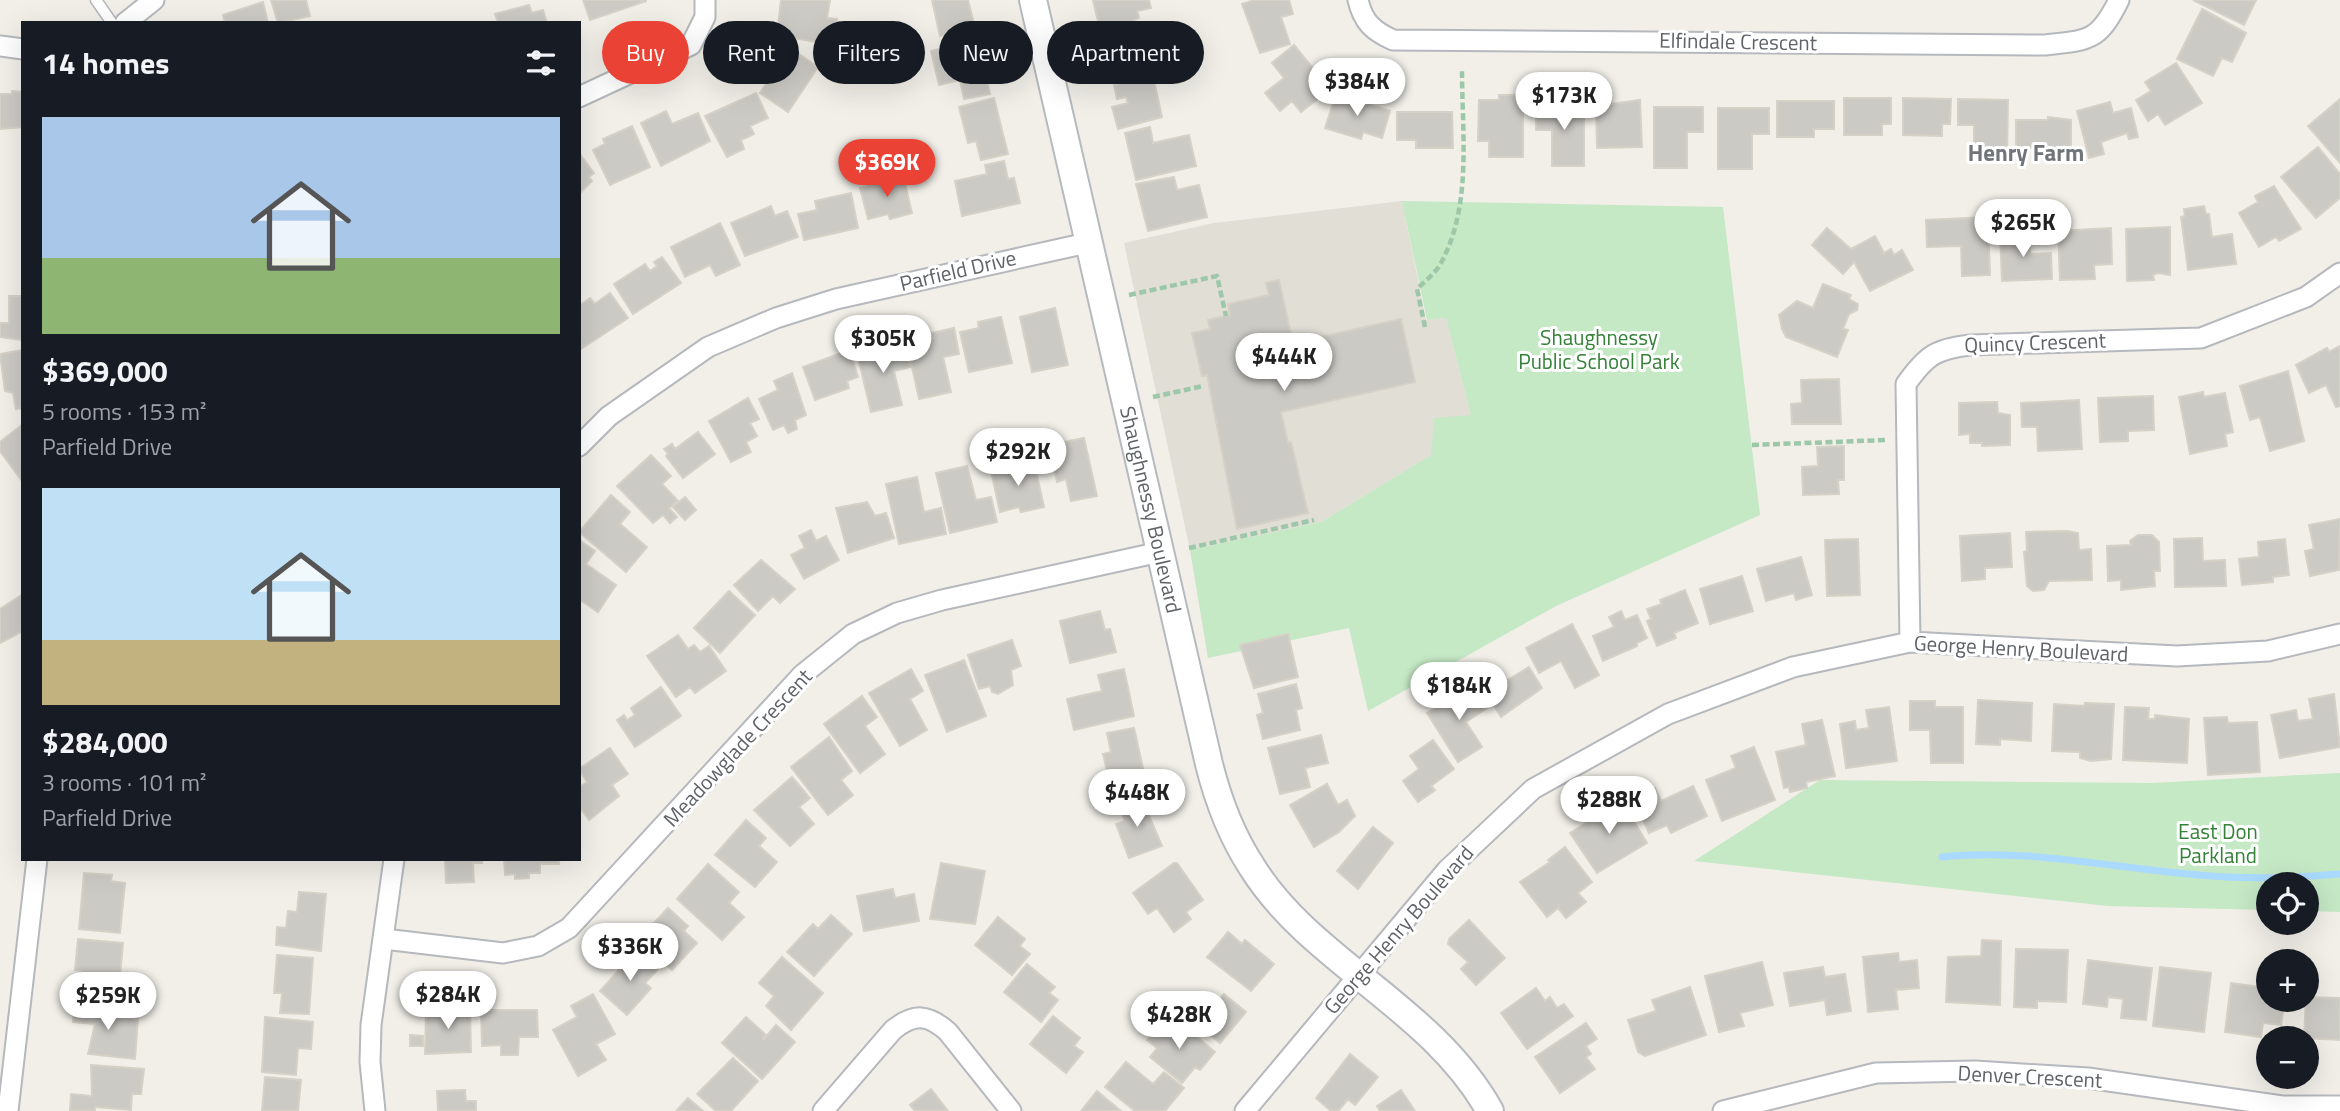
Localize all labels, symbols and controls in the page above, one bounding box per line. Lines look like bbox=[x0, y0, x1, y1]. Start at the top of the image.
chip: Buy bbox=[602, 21, 689, 84]
chip: Rent bbox=[703, 21, 799, 84]
chip: Filters bbox=[813, 21, 925, 84]
chip: New bbox=[939, 21, 1033, 84]
chip: Apartment bbox=[1047, 21, 1204, 84]
street label: Elfindale Crescent bbox=[1659, 24, 1818, 58]
text: 14 homes bbox=[42, 40, 169, 86]
icon: filters bbox=[522, 44, 560, 82]
pin: $384K bbox=[1308, 58, 1406, 118]
text: $384K bbox=[1324, 63, 1390, 98]
pin: $173K bbox=[1515, 72, 1613, 132]
text: $173K bbox=[1531, 77, 1597, 112]
district label: Henry Farm bbox=[1968, 135, 2084, 170]
pin: $369K bbox=[838, 140, 936, 199]
text: $369K bbox=[854, 144, 920, 179]
icon: home bbox=[238, 163, 364, 289]
pin: $265K bbox=[1974, 200, 2072, 259]
text: $265K bbox=[1990, 204, 2056, 239]
street label: Parfield Drive bbox=[896, 241, 1019, 299]
pin: $305K bbox=[834, 316, 932, 375]
text: $305K bbox=[850, 320, 916, 355]
park label: Shaughnessy Public School Park bbox=[1518, 321, 1680, 377]
street label: Quincy Crescent bbox=[1964, 324, 2107, 360]
pin: $444K bbox=[1235, 334, 1333, 393]
text: $444K bbox=[1251, 338, 1317, 373]
text: $369,000 bbox=[42, 348, 168, 394]
text: 5 rooms · 153 m² bbox=[42, 394, 206, 429]
street label: Shaughnessy Boulevard bbox=[1112, 403, 1191, 616]
pin: $292K bbox=[969, 428, 1067, 488]
text: Parfield Drive bbox=[42, 429, 172, 464]
text: $292K bbox=[985, 433, 1051, 468]
icon: home bbox=[238, 534, 364, 660]
street label: George Henry Boulevard bbox=[1913, 626, 2129, 670]
street label: Meadowglade Crescent bbox=[655, 661, 820, 834]
pin: $184K bbox=[1410, 662, 1508, 722]
text: $184K bbox=[1426, 667, 1492, 702]
text: $284,000 bbox=[42, 719, 168, 765]
text: 3 rooms · 101 m² bbox=[42, 765, 206, 800]
pin: $448K bbox=[1088, 770, 1186, 829]
text: $448K bbox=[1104, 774, 1170, 809]
pin: $288K bbox=[1560, 776, 1658, 836]
text: $288K bbox=[1576, 781, 1642, 816]
text: Parfield Drive bbox=[42, 800, 172, 835]
park label: East Don Parkland bbox=[2178, 815, 2258, 871]
street label: George Henry Boulevard bbox=[1316, 838, 1481, 1021]
map controls bbox=[2256, 872, 2319, 1089]
button: locate bbox=[2256, 872, 2319, 935]
pin: $336K bbox=[581, 923, 679, 983]
text: $336K bbox=[597, 928, 663, 963]
button: + bbox=[2256, 949, 2319, 1012]
pin: $259K bbox=[59, 972, 157, 1032]
pin: $284K bbox=[399, 972, 497, 1031]
text: $284K bbox=[415, 976, 481, 1011]
text: $259K bbox=[75, 977, 141, 1012]
pin: $428K bbox=[1130, 992, 1228, 1051]
text: $428K bbox=[1146, 996, 1212, 1031]
button: − bbox=[2256, 1026, 2319, 1089]
street label: Denver Crescent bbox=[1957, 1056, 2104, 1096]

